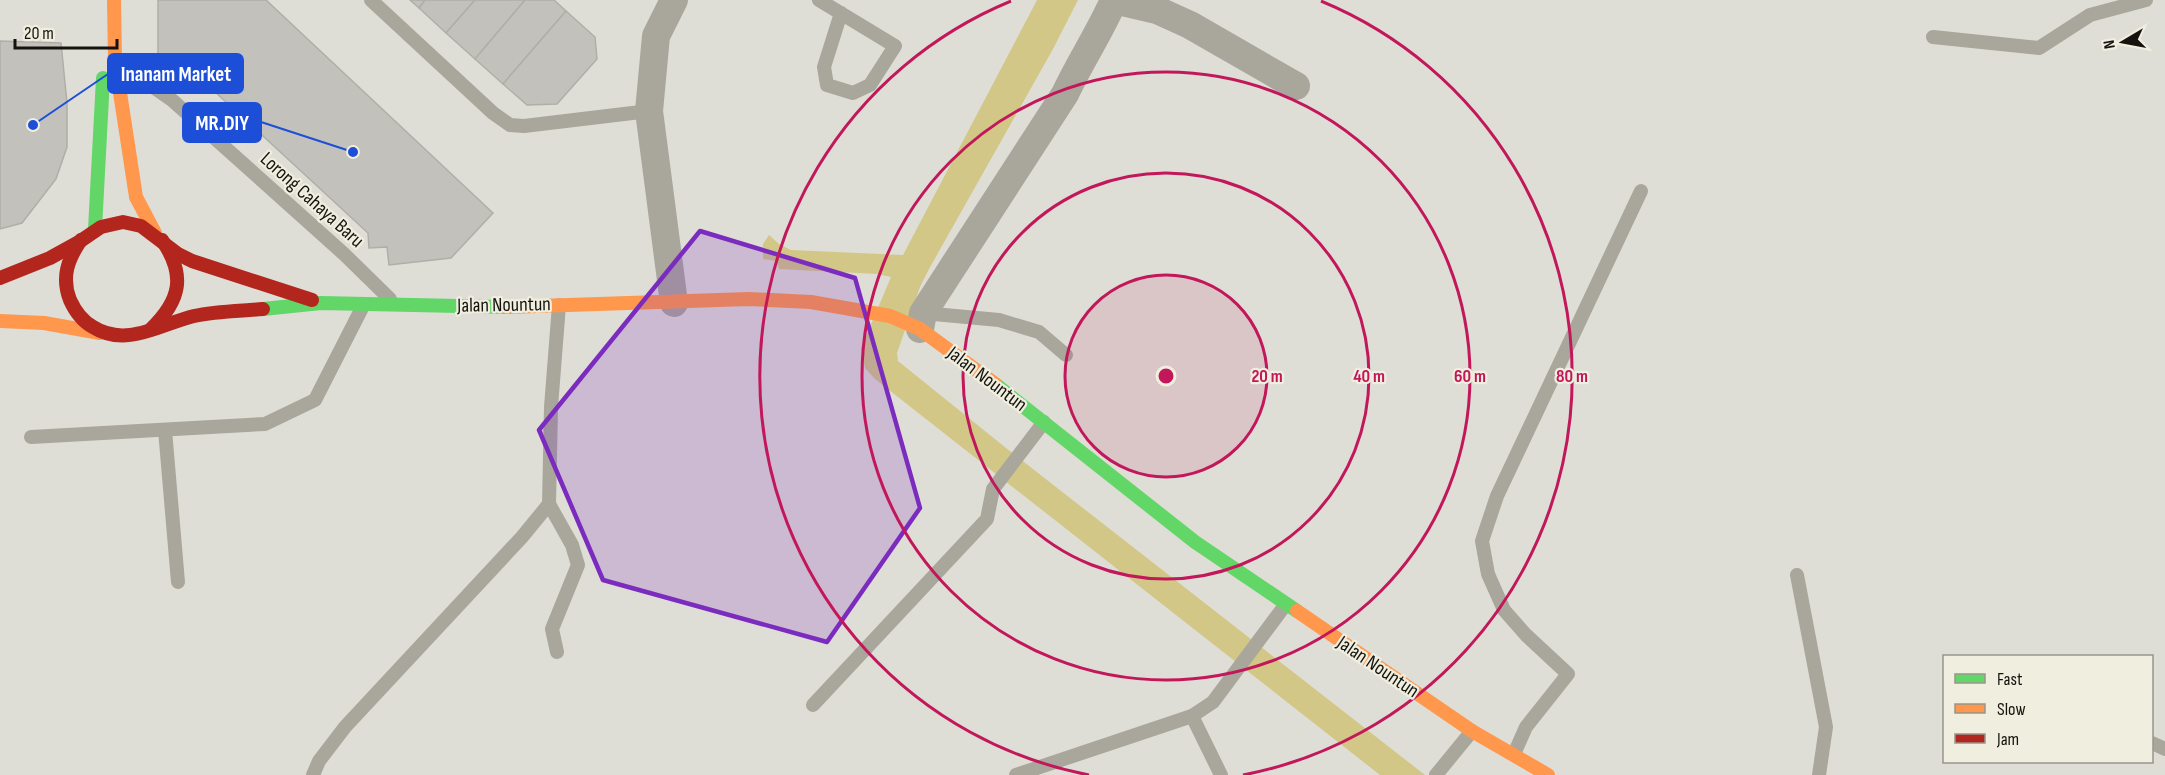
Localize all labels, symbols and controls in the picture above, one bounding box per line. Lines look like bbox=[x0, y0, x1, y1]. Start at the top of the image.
scale bar bbox=[15, 12, 117, 50]
north arrow bbox=[2093, 12, 2153, 72]
text: 20 m bbox=[24, 23, 54, 44]
text: N bbox=[2100, 38, 2120, 50]
callout: Inanam Market bbox=[108, 54, 243, 93]
text: Inanam Market bbox=[121, 62, 231, 87]
callout: MR.DIY bbox=[183, 103, 261, 142]
text: MR.DIY bbox=[195, 111, 249, 136]
street label: Lorong Cahaya Baru bbox=[255, 147, 369, 253]
street label: Jalan Nountun bbox=[456, 292, 551, 318]
street label: Jalan Nountun bbox=[942, 341, 1032, 417]
centre of rings bbox=[1156, 366, 1176, 386]
text: 20 m bbox=[1251, 366, 1283, 387]
text: 40 m bbox=[1353, 366, 1385, 387]
text: 60 m bbox=[1454, 366, 1486, 387]
text: 80 m bbox=[1556, 366, 1588, 387]
street label: Jalan Nountun bbox=[1332, 630, 1423, 703]
legend bbox=[1943, 655, 2153, 763]
text: Fast bbox=[1997, 669, 2023, 690]
text: Slow bbox=[1997, 699, 2026, 720]
text: Jam bbox=[1996, 729, 2019, 750]

